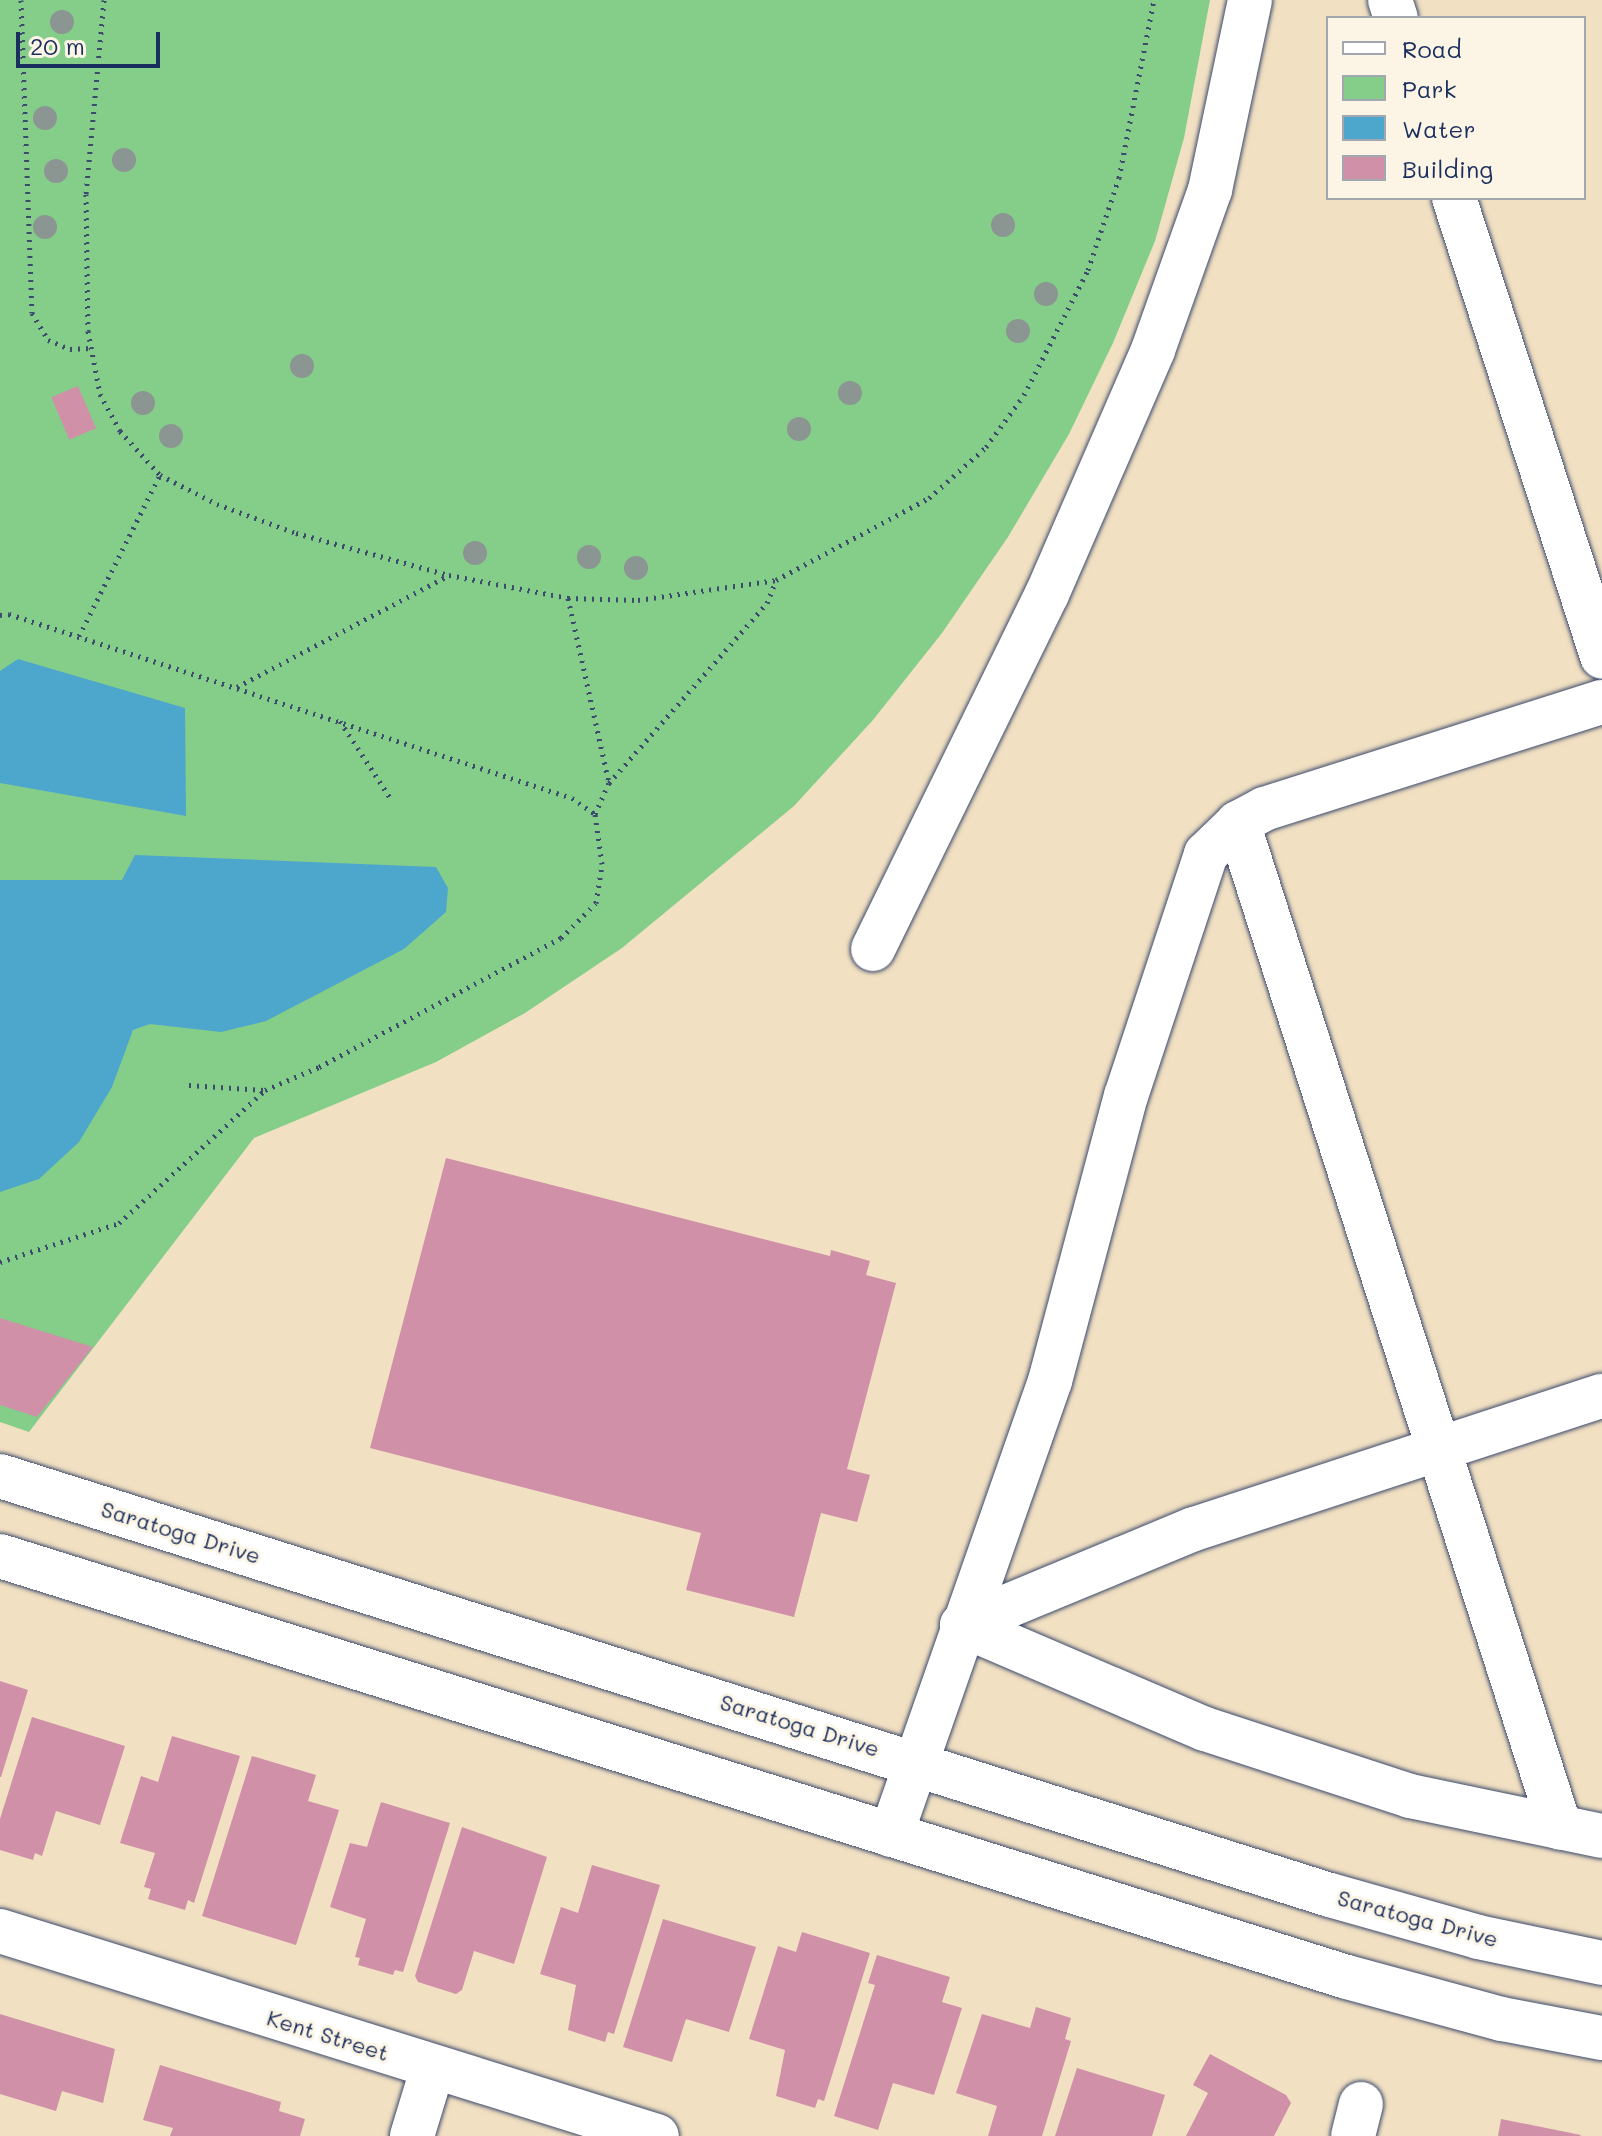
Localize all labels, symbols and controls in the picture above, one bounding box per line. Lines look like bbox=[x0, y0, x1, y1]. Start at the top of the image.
scale bar bbox=[20, 16, 164, 66]
legend bbox=[1326, 16, 1586, 200]
text: 20 m bbox=[30, 30, 85, 61]
text: Road bbox=[1402, 33, 1462, 64]
text: Park bbox=[1402, 73, 1456, 104]
text: Water bbox=[1402, 113, 1476, 144]
text: Building bbox=[1402, 153, 1493, 184]
street label: Saratoga Drive bbox=[98, 1495, 264, 1569]
street label: Saratoga Drive bbox=[717, 1688, 883, 1762]
street label: Saratoga Drive bbox=[1335, 1884, 1501, 1952]
street label: Kent Street bbox=[264, 2004, 392, 2066]

